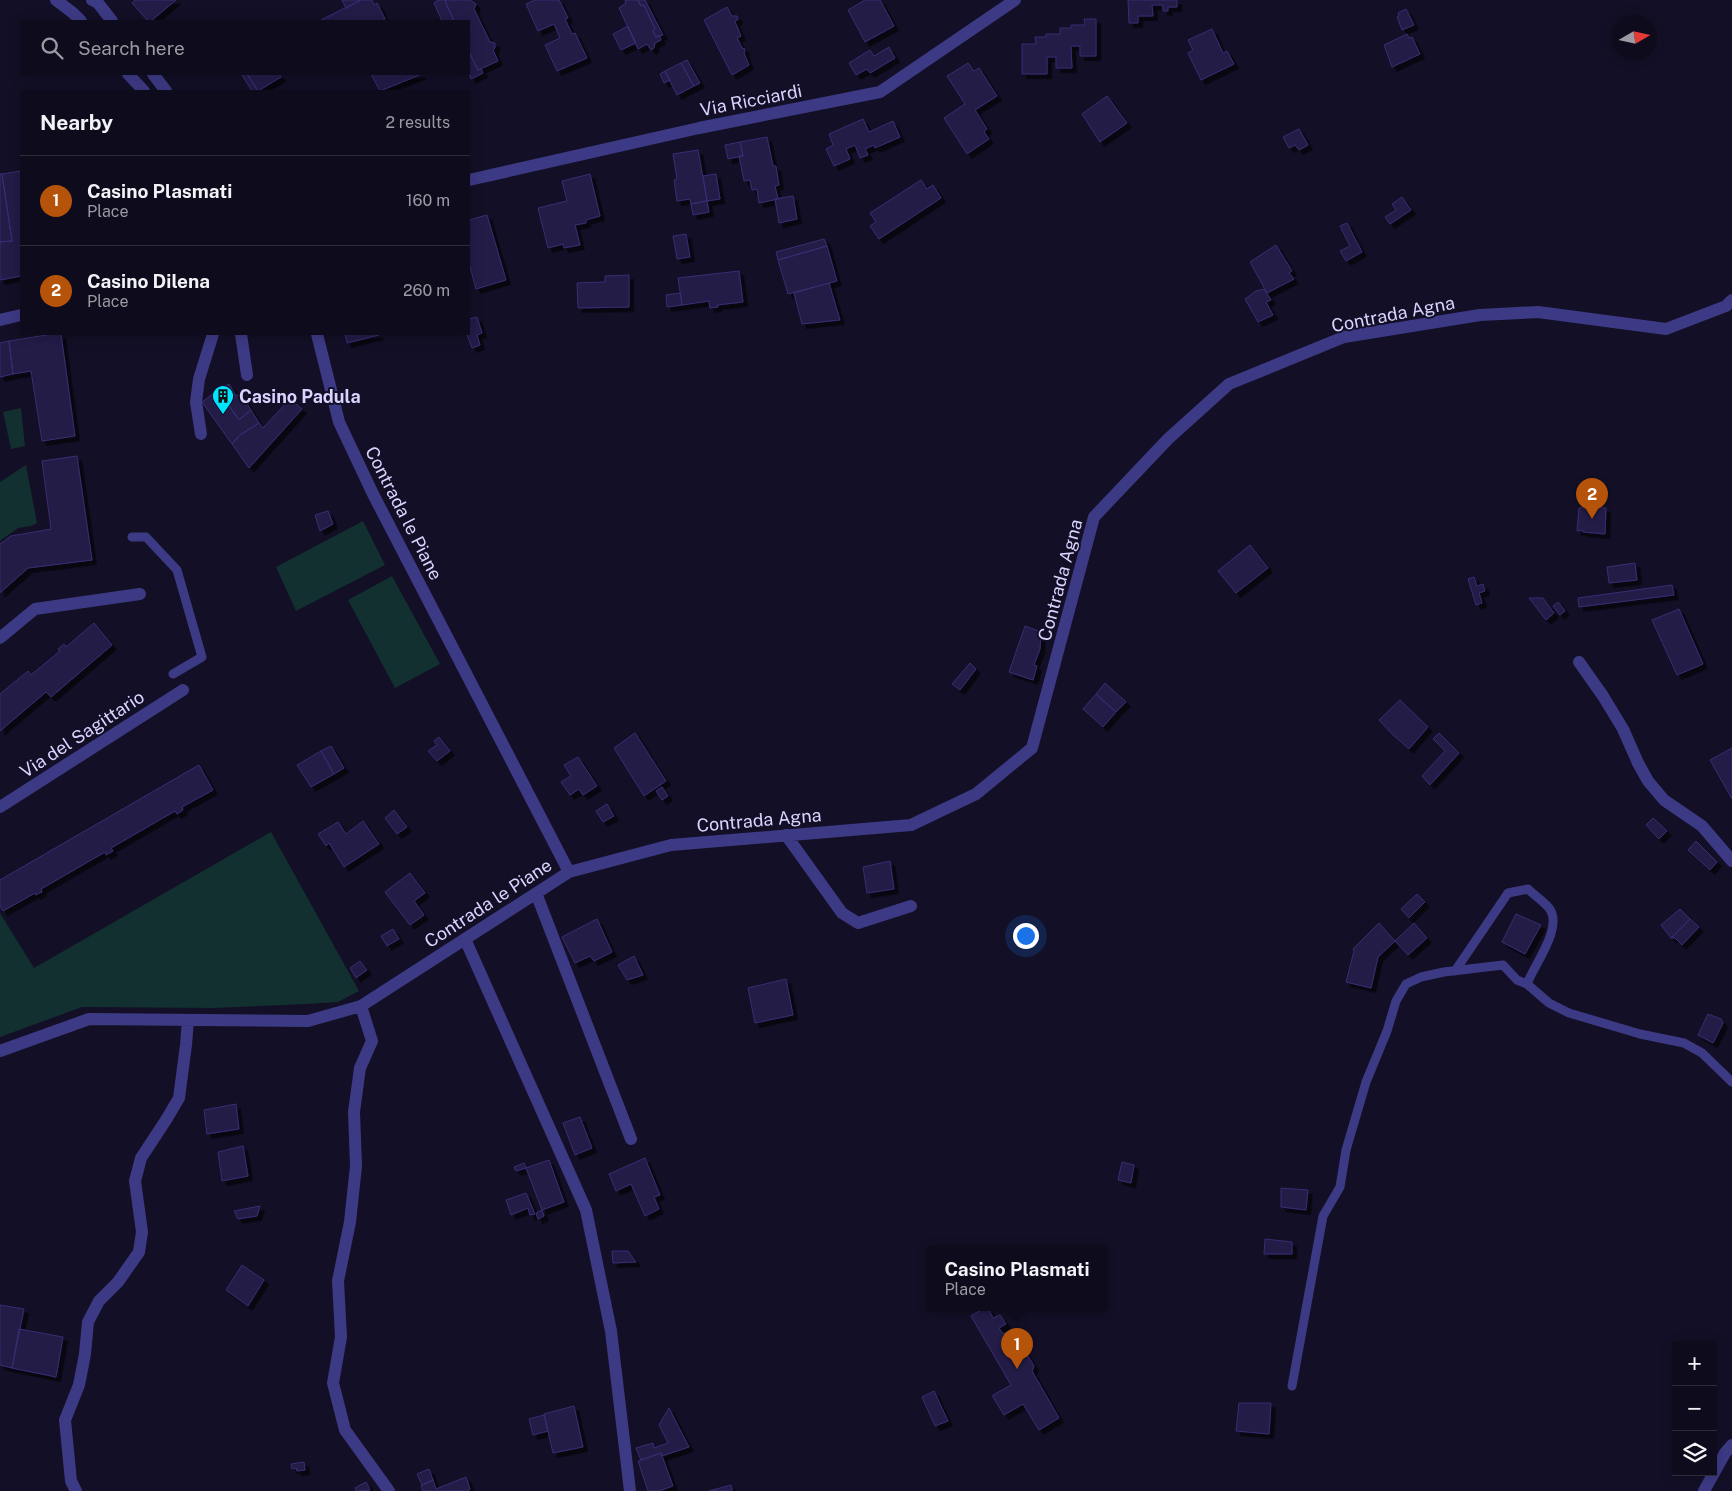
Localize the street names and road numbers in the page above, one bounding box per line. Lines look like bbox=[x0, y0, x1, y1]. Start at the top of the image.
street label: Via Ricciardi bbox=[698, 80, 804, 120]
street label: Contrada Agna bbox=[1330, 292, 1456, 336]
street label: Contrada le Piane bbox=[361, 443, 447, 583]
street label: Contrada Agna bbox=[1034, 517, 1086, 643]
street label: Via del Sagittario bbox=[16, 686, 148, 782]
street label: Contrada Agna bbox=[696, 804, 822, 836]
street label: Contrada le Piane bbox=[421, 854, 555, 952]

